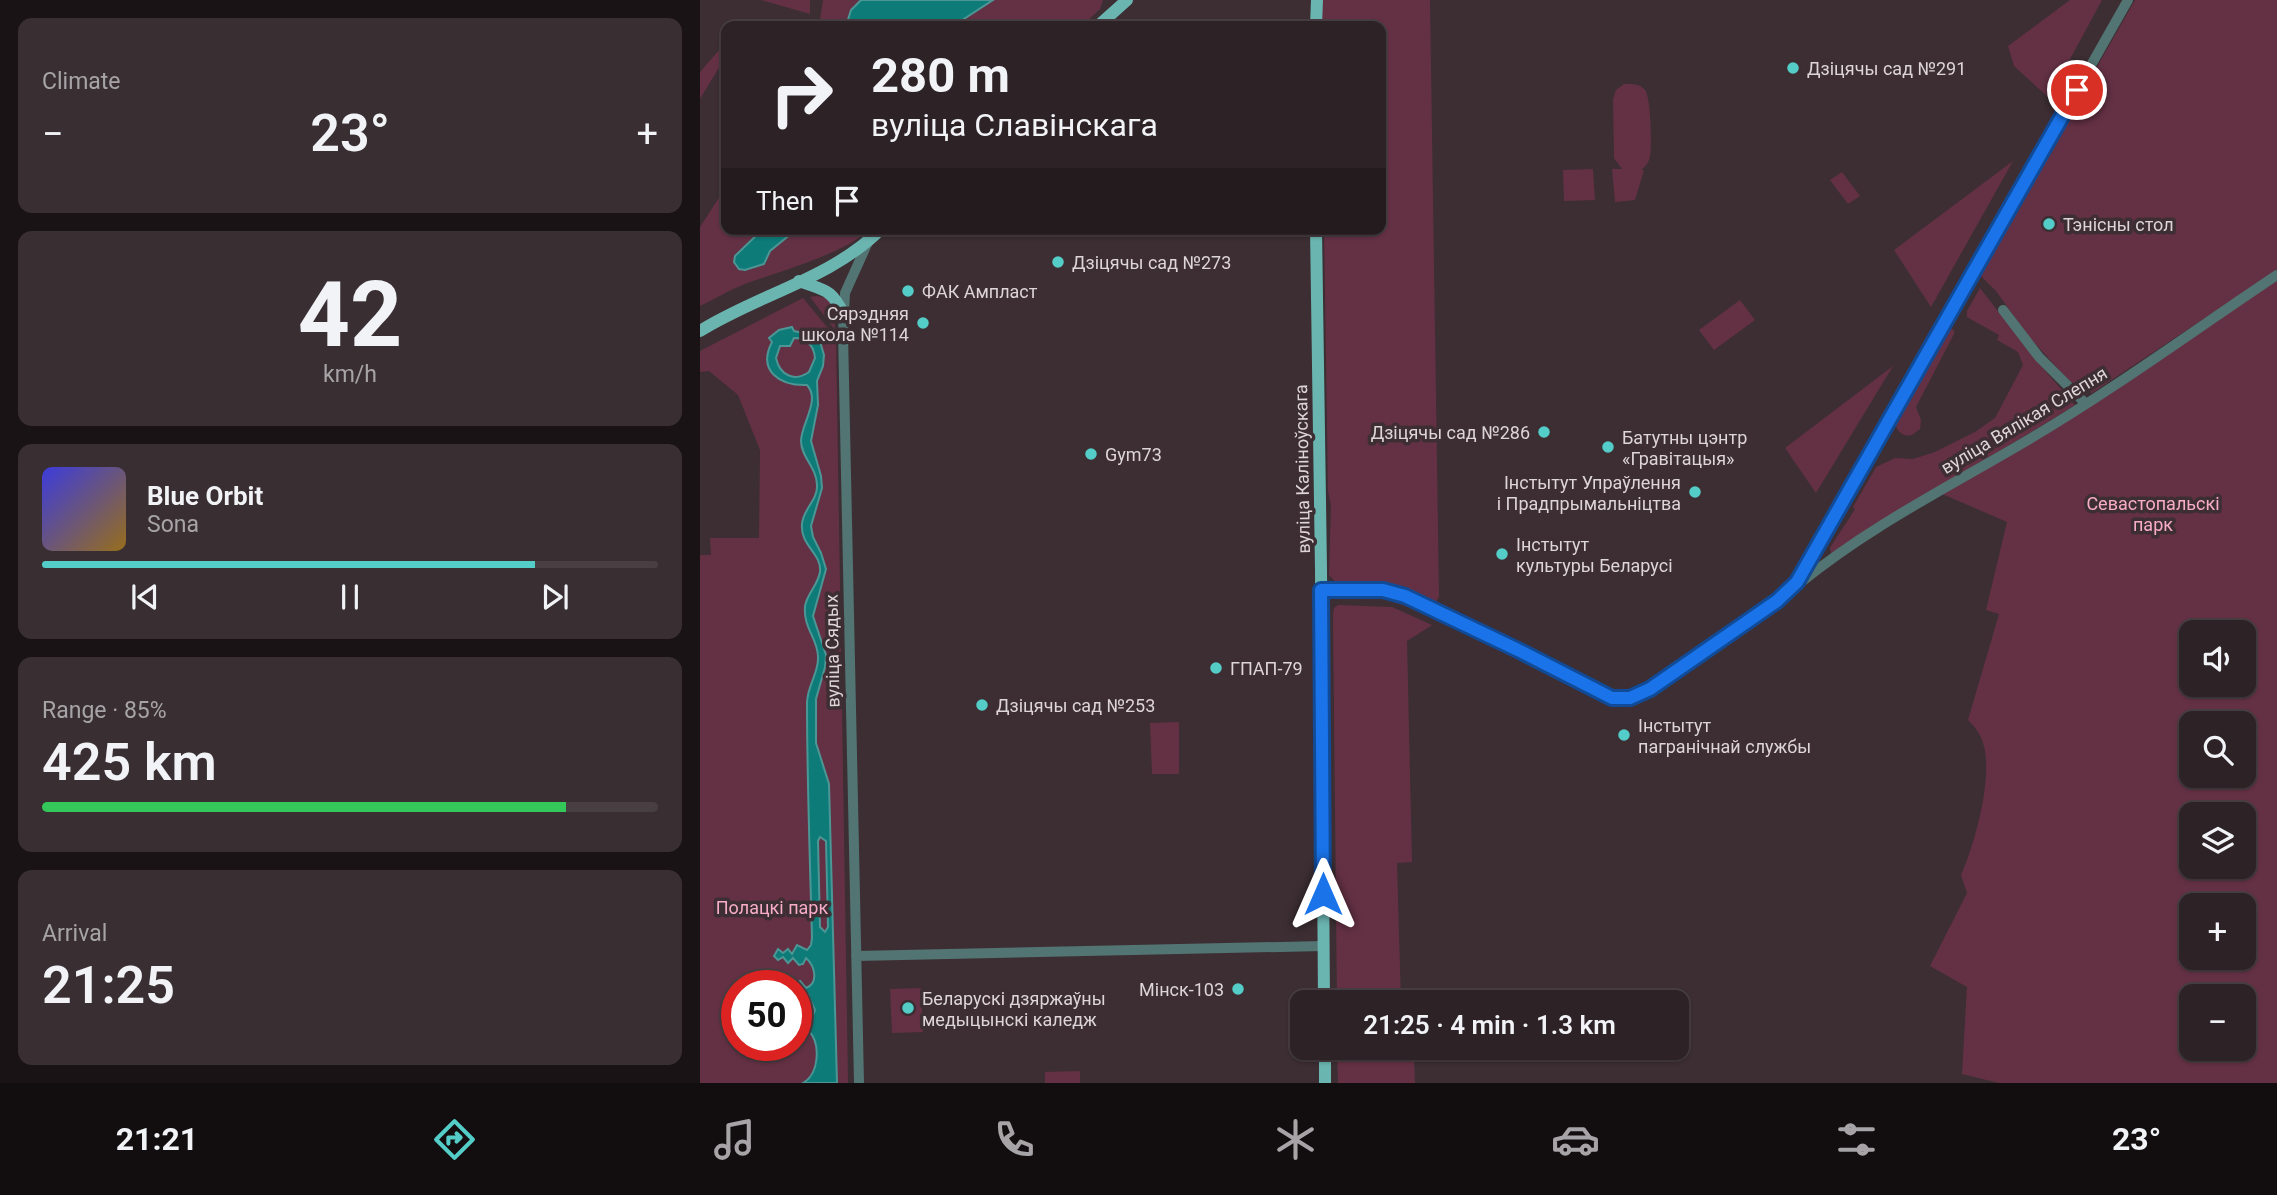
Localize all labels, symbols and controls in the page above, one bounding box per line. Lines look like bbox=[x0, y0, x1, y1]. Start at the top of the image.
text: 280 m bbox=[871, 47, 1010, 104]
icon: right bbox=[756, 49, 847, 140]
place label: Дзіцячы сад №291 bbox=[1807, 58, 1966, 79]
marker: Дзіцячы сад №291 bbox=[1785, 60, 1801, 76]
pin bbox=[2047, 60, 2107, 120]
text: Climate bbox=[42, 68, 121, 95]
icon: arrive bbox=[2058, 71, 2096, 109]
text: 23° bbox=[310, 103, 390, 164]
text: вуліца Славінскага bbox=[871, 106, 1158, 144]
text: − bbox=[42, 112, 64, 156]
text: + bbox=[636, 112, 658, 156]
icon: arrive bbox=[828, 182, 866, 220]
text: Then bbox=[756, 186, 814, 216]
place label: Тэнісны стол bbox=[2063, 214, 2174, 235]
marker: Тэнісны стол bbox=[2041, 216, 2057, 232]
place label: Дзіцячы сад №273 bbox=[1072, 252, 1231, 273]
marker: Дзіцячы сад №273 bbox=[1050, 254, 1066, 270]
text: 42 bbox=[298, 262, 402, 368]
place label: ФАК Ампласт bbox=[922, 281, 1038, 302]
marker: ФАК Ампласт bbox=[900, 283, 916, 299]
place label: Сярэдняя школа №114 bbox=[801, 303, 909, 345]
marker: Сярэдняя школа №114 bbox=[915, 315, 931, 331]
text: km/h bbox=[323, 361, 377, 388]
street label: вуліца Вялікая Слепня bbox=[1937, 362, 2111, 478]
street label: вуліца Каліноўскага bbox=[1290, 384, 1314, 554]
place label: Дзіцячы сад №286 bbox=[1371, 422, 1530, 443]
marker: Дзіцячы сад №286 bbox=[1536, 424, 1552, 440]
place label: Батутны цэнтр «Гравітацыя» bbox=[1622, 427, 1747, 469]
marker: Батутны цэнтр «Гравітацыя» bbox=[1600, 439, 1616, 455]
place label: Gym73 bbox=[1105, 444, 1162, 465]
marker: Gym73 bbox=[1083, 446, 1099, 462]
place label: Інстытут Упраўлення і Прадпрымальніцтва bbox=[1497, 472, 1681, 514]
text: Blue Orbit bbox=[147, 481, 263, 511]
marker: Інстытут Упраўлення і Прадпрымальніцтва bbox=[1687, 484, 1703, 500]
park label: Севастопальскі парк bbox=[2086, 493, 2220, 535]
text: Sona bbox=[147, 511, 199, 538]
place label: Інстытут культуры Беларусі bbox=[1516, 534, 1673, 576]
marker: Інстытут культуры Беларусі bbox=[1494, 546, 1510, 562]
icon: previous bbox=[126, 578, 164, 616]
icon: pause bbox=[331, 578, 369, 616]
icon: next bbox=[536, 578, 574, 616]
street label: вуліца Сядых bbox=[821, 594, 843, 708]
map controls bbox=[2179, 620, 2256, 1061]
button: sound bbox=[2179, 620, 2256, 697]
place label: ГПАП-79 bbox=[1230, 658, 1303, 679]
marker: ГПАП-79 bbox=[1208, 660, 1224, 676]
place label: Дзіцячы сад №253 bbox=[996, 695, 1155, 716]
text: Range · 85% bbox=[42, 697, 167, 724]
marker: Дзіцячы сад №253 bbox=[974, 697, 990, 713]
button: search bbox=[2179, 711, 2256, 788]
place label: Інстытут пагранічнай службы bbox=[1638, 715, 1811, 757]
marker: Інстытут пагранічнай службы bbox=[1616, 727, 1632, 743]
text: 425 km bbox=[42, 732, 217, 793]
button: layers bbox=[2179, 802, 2256, 879]
position arrow bbox=[1286, 857, 1360, 931]
button: + bbox=[2179, 893, 2256, 970]
park label: Полацкі парк bbox=[716, 897, 828, 918]
text: Arrival bbox=[42, 920, 107, 947]
text: 21:25 bbox=[42, 955, 175, 1016]
speed limit sign: 50 bbox=[721, 970, 812, 1061]
place label: Мінск-103 bbox=[1139, 979, 1224, 1000]
marker: Мінск-103 bbox=[1230, 981, 1246, 997]
button: − bbox=[2179, 984, 2256, 1061]
place label: Беларускі дзяржаўны медыцынскі каледж bbox=[922, 988, 1106, 1030]
marker: Беларускі дзяржаўны медыцынскі каледж bbox=[900, 1000, 916, 1016]
text: 21:25 · 4 min · 1.3 km bbox=[1363, 1010, 1616, 1040]
icon: directions bbox=[430, 1115, 479, 1164]
icon: music bbox=[710, 1115, 759, 1164]
icon: phone bbox=[990, 1115, 1039, 1164]
icon: climate bbox=[1271, 1115, 1320, 1164]
icon: car bbox=[1551, 1115, 1600, 1164]
icon: filters bbox=[1832, 1115, 1881, 1164]
text: 21:21 bbox=[116, 1120, 198, 1158]
text: 23° bbox=[2112, 1120, 2161, 1158]

